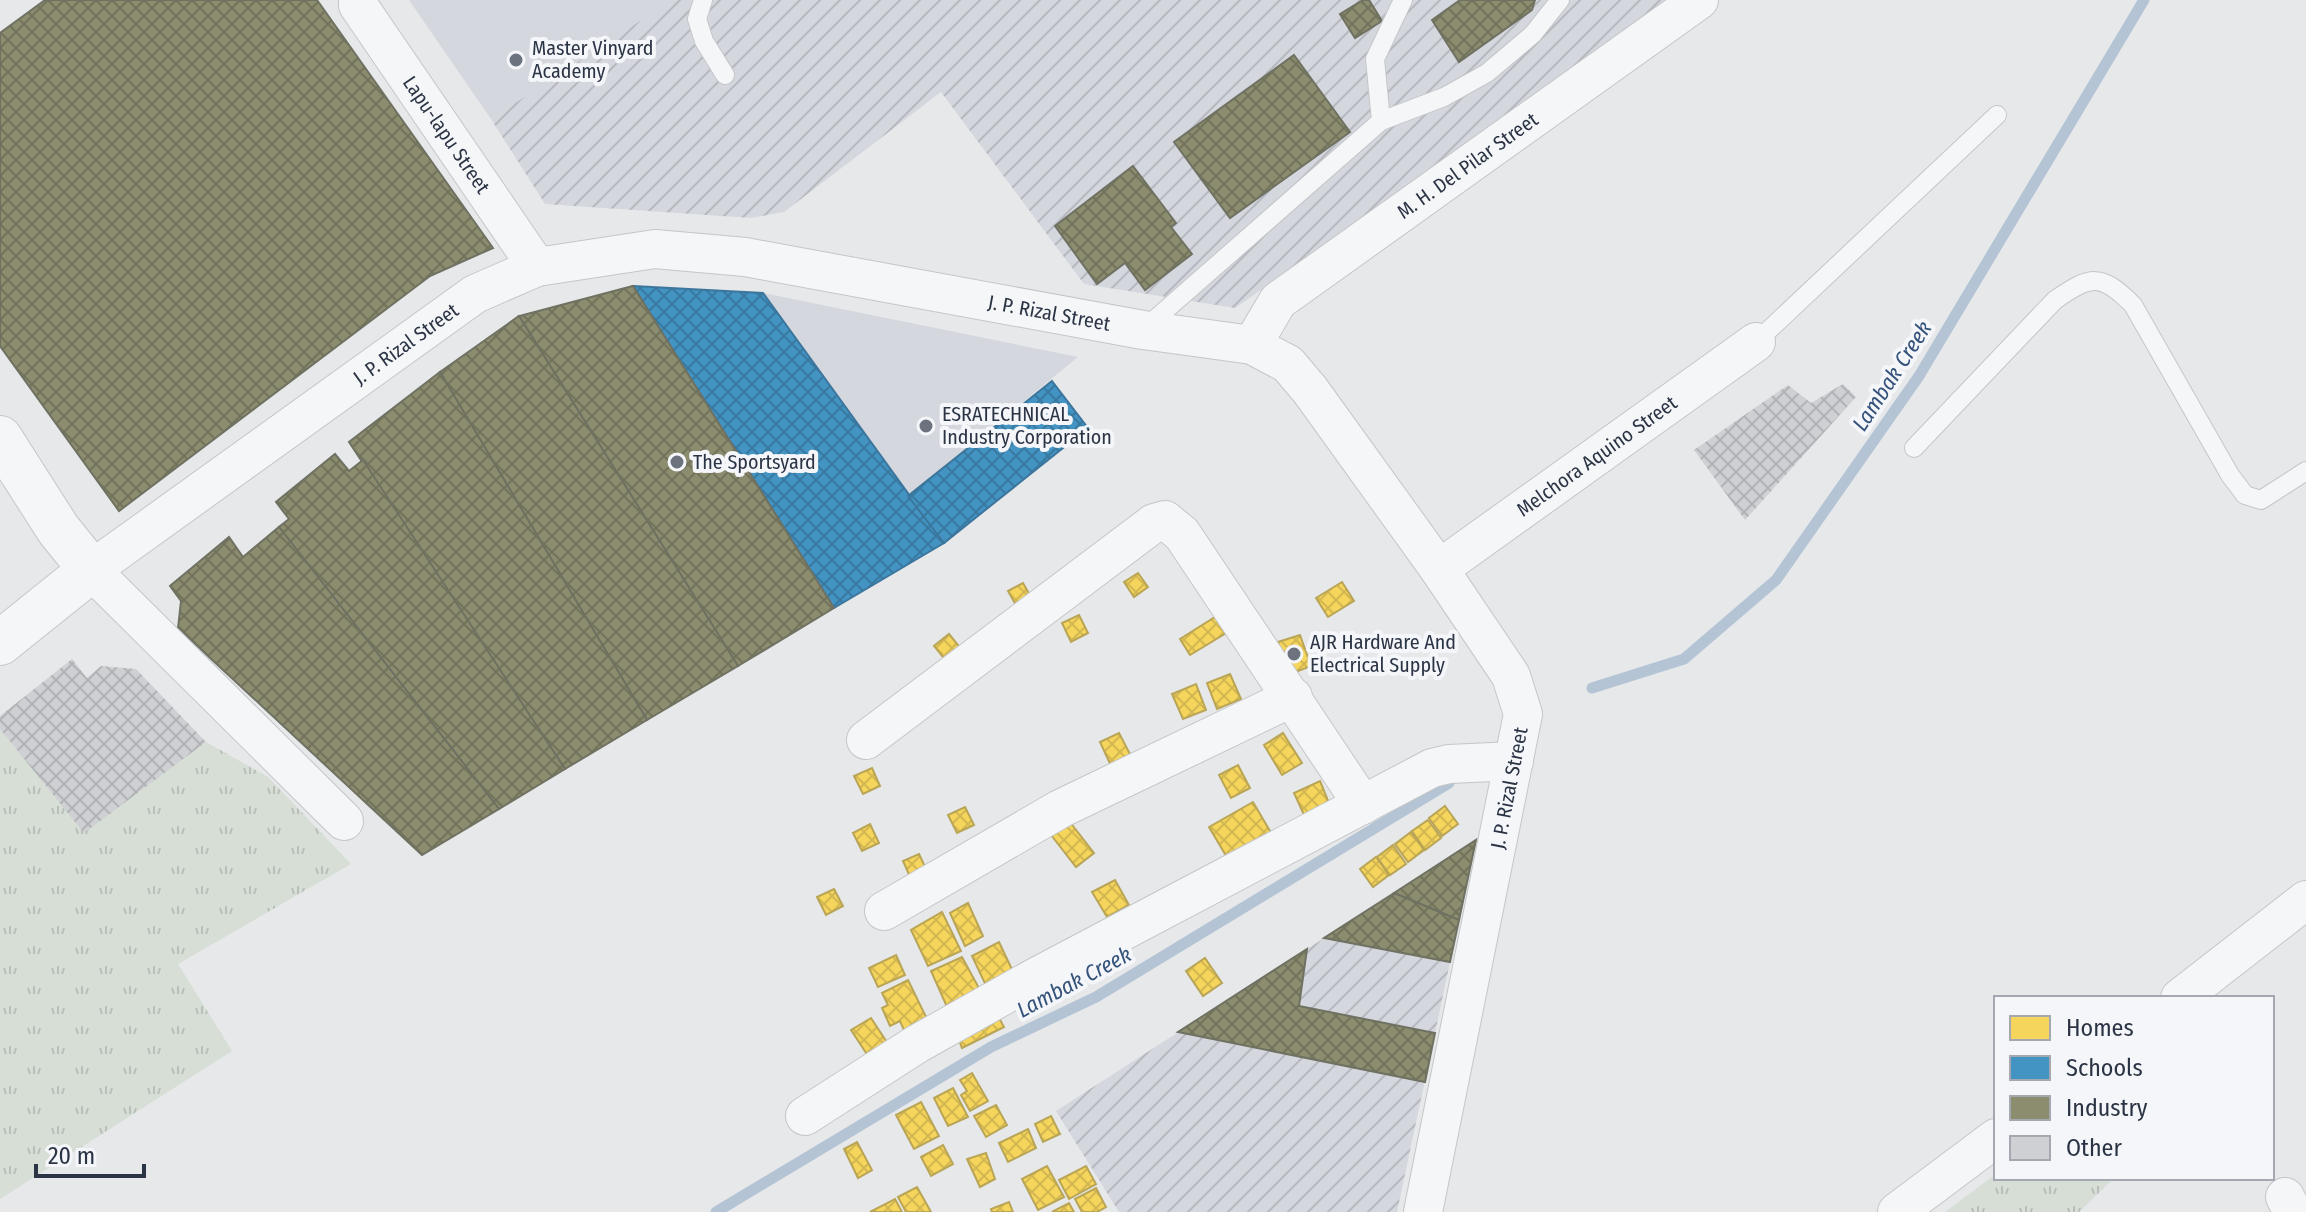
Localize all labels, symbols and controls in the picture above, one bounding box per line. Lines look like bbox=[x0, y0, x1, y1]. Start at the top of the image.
place label: Master Vinyard Academy bbox=[532, 36, 653, 83]
marker: Master Vinyard Academy bbox=[507, 51, 525, 69]
street label: Lapu-lapu Street bbox=[398, 71, 495, 198]
street label: M. H. Del Pilar Street bbox=[1392, 107, 1543, 224]
street label: J. P. Rizal Street bbox=[986, 290, 1113, 336]
street label: J. P. Rizal Street bbox=[348, 298, 463, 390]
water label: Lambak Creek bbox=[1846, 316, 1938, 436]
street label: Melchora Aquino Street bbox=[1512, 390, 1682, 522]
place label: ESRATECHNICAL Industry Corporation bbox=[942, 402, 1112, 449]
marker: ESRATECHNICAL Industry Corporation bbox=[917, 417, 935, 435]
place label: The Sportsyard bbox=[693, 450, 816, 474]
marker: The Sportsyard bbox=[668, 453, 686, 471]
place label: AJR Hardware And Electrical Supply bbox=[1310, 630, 1456, 677]
marker: AJR Hardware And Electrical Supply bbox=[1285, 645, 1303, 663]
street label: J. P. Rizal Street bbox=[1485, 725, 1533, 851]
water label: Lambak Creek bbox=[1012, 940, 1136, 1023]
legend bbox=[1994, 996, 2274, 1180]
text: Homes bbox=[2066, 1014, 2134, 1042]
text: Schools bbox=[2066, 1054, 2143, 1082]
text: Industry bbox=[2066, 1094, 2148, 1122]
scale bar bbox=[36, 1128, 144, 1178]
text: Other bbox=[2066, 1134, 2122, 1162]
text: 20 m bbox=[48, 1142, 95, 1170]

